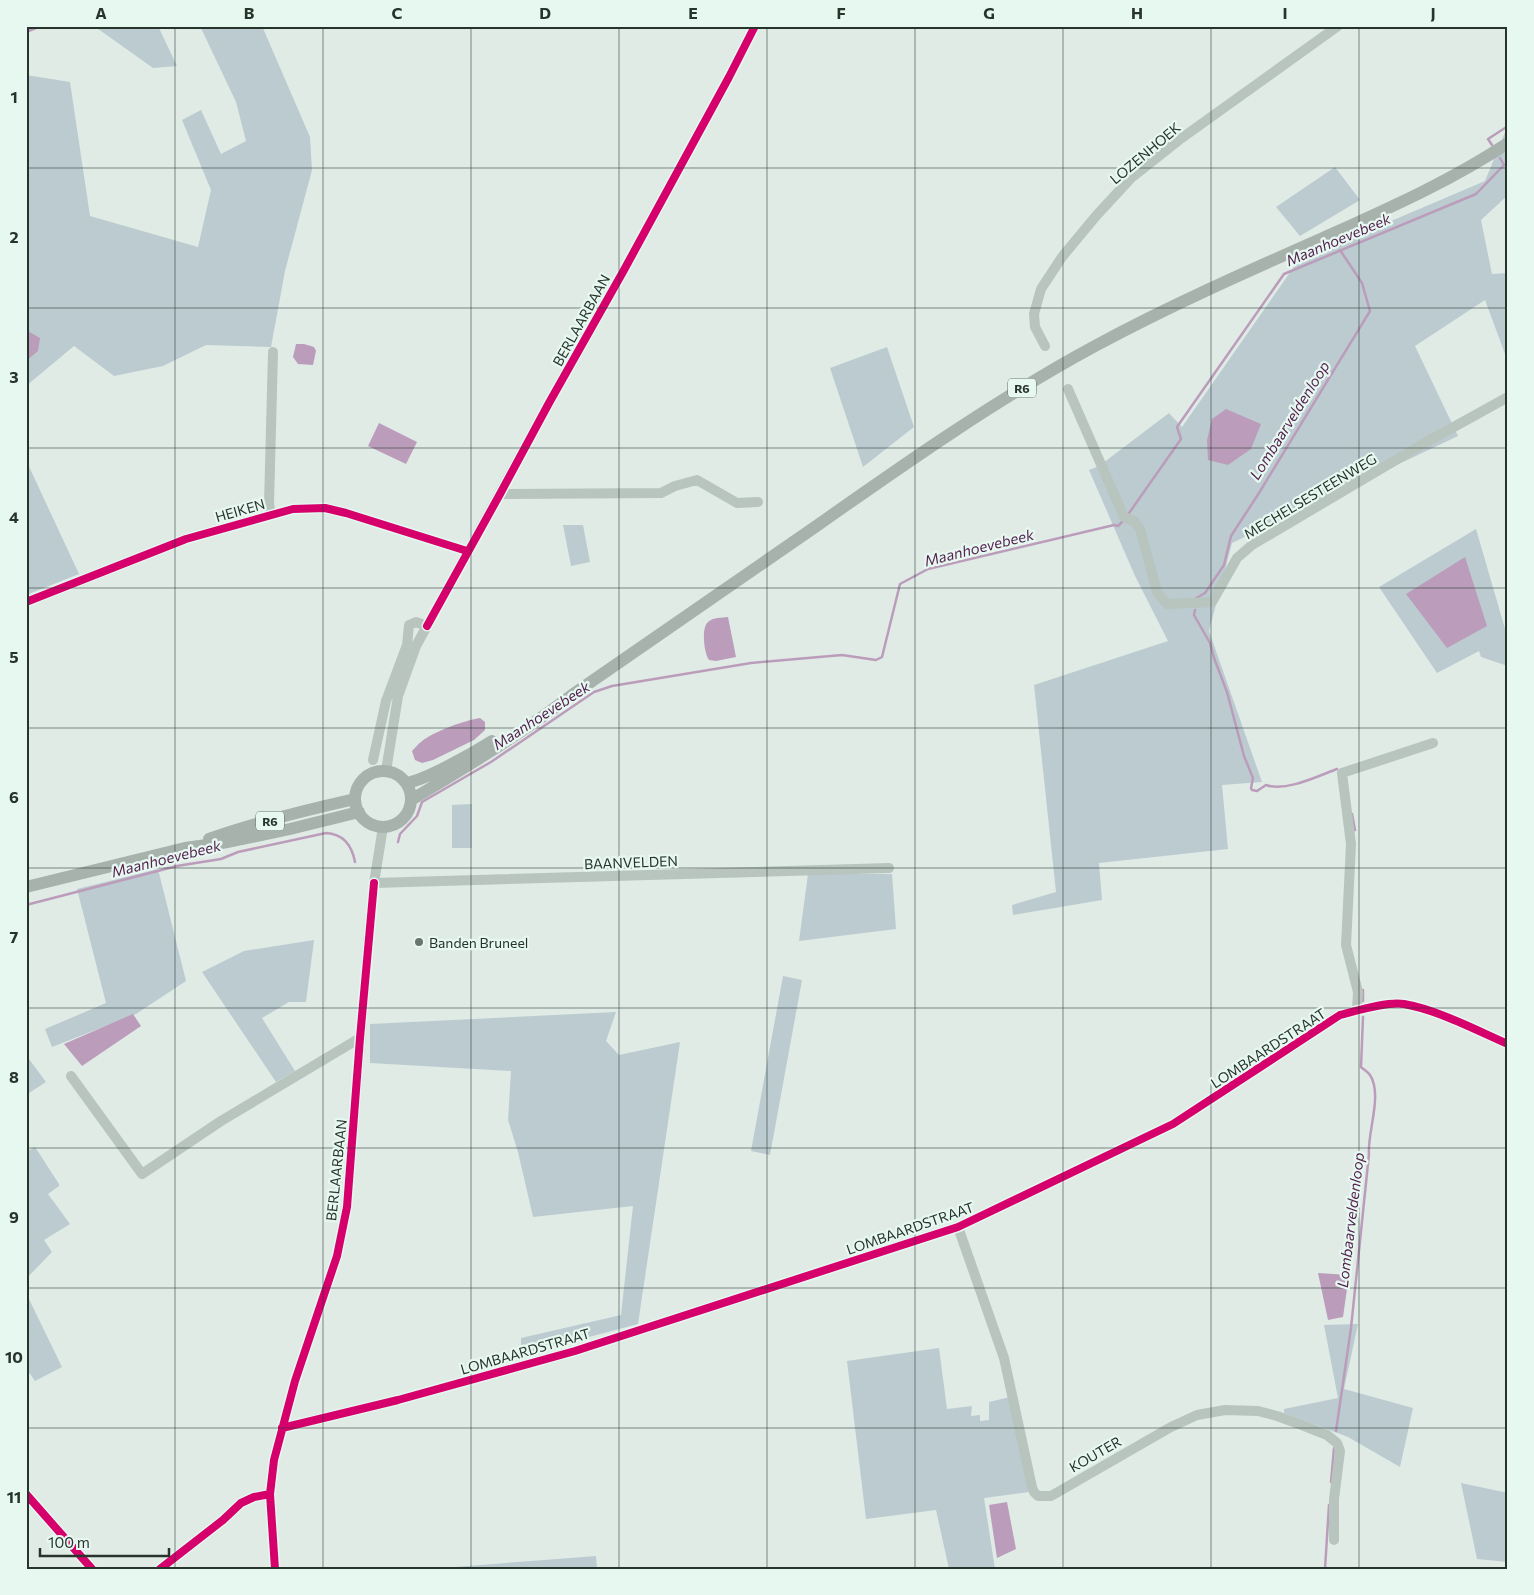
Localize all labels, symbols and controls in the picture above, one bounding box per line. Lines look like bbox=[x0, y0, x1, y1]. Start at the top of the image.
text: A bbox=[95, 3, 107, 22]
text: B bbox=[244, 3, 255, 22]
text: C bbox=[392, 3, 403, 22]
text: D bbox=[539, 3, 551, 22]
text: E bbox=[688, 3, 698, 22]
text: F bbox=[836, 3, 846, 22]
text: G bbox=[983, 3, 995, 22]
text: H bbox=[1131, 3, 1143, 22]
text: I bbox=[1282, 3, 1288, 22]
text: J bbox=[1430, 3, 1436, 22]
text: 1 bbox=[10, 87, 18, 106]
street label: LOZENHOEK bbox=[1106, 119, 1184, 187]
water label: Maanhoevebeek bbox=[1283, 208, 1394, 269]
text: 2 bbox=[9, 227, 19, 246]
street label: BERLAARBAAN bbox=[549, 271, 613, 369]
water label: Lombaarveldenloop bbox=[1245, 357, 1333, 483]
text: 3 bbox=[9, 367, 19, 386]
road number: R6 bbox=[1008, 378, 1036, 398]
street label: MECHELSESTEENWEG bbox=[1241, 450, 1379, 542]
street label: HEIKEN bbox=[213, 495, 267, 525]
text: 4 bbox=[9, 507, 19, 526]
water label: Maanhoevebeek bbox=[922, 525, 1036, 569]
text: 5 bbox=[9, 647, 19, 666]
water label: Maanhoevebeek bbox=[489, 676, 594, 753]
text: 6 bbox=[9, 787, 19, 806]
road number: R6 bbox=[256, 811, 284, 830]
water label: Maanhoevebeek bbox=[109, 836, 223, 880]
street label: BAANVELDEN bbox=[584, 852, 678, 872]
text: 7 bbox=[10, 927, 19, 946]
place label: Banden Bruneel bbox=[429, 934, 528, 951]
marker: Banden Bruneel bbox=[413, 936, 425, 948]
street label: LOMBAARDSTRAAT bbox=[1207, 1004, 1329, 1092]
text: 8 bbox=[9, 1067, 19, 1086]
street label: BERLAARBAAN bbox=[322, 1118, 350, 1222]
water label: Lombaarveldenloop bbox=[1333, 1151, 1367, 1289]
street label: LOMBAARDSTRAAT bbox=[844, 1198, 976, 1258]
text: 9 bbox=[9, 1207, 19, 1226]
street label: LOMBAARDSTRAAT bbox=[458, 1324, 592, 1378]
text: 10 bbox=[5, 1347, 23, 1366]
street label: KOUTER bbox=[1066, 1432, 1124, 1476]
text: 11 bbox=[7, 1487, 21, 1506]
scale bar bbox=[40, 1525, 169, 1557]
text: 100 m bbox=[48, 1533, 90, 1551]

